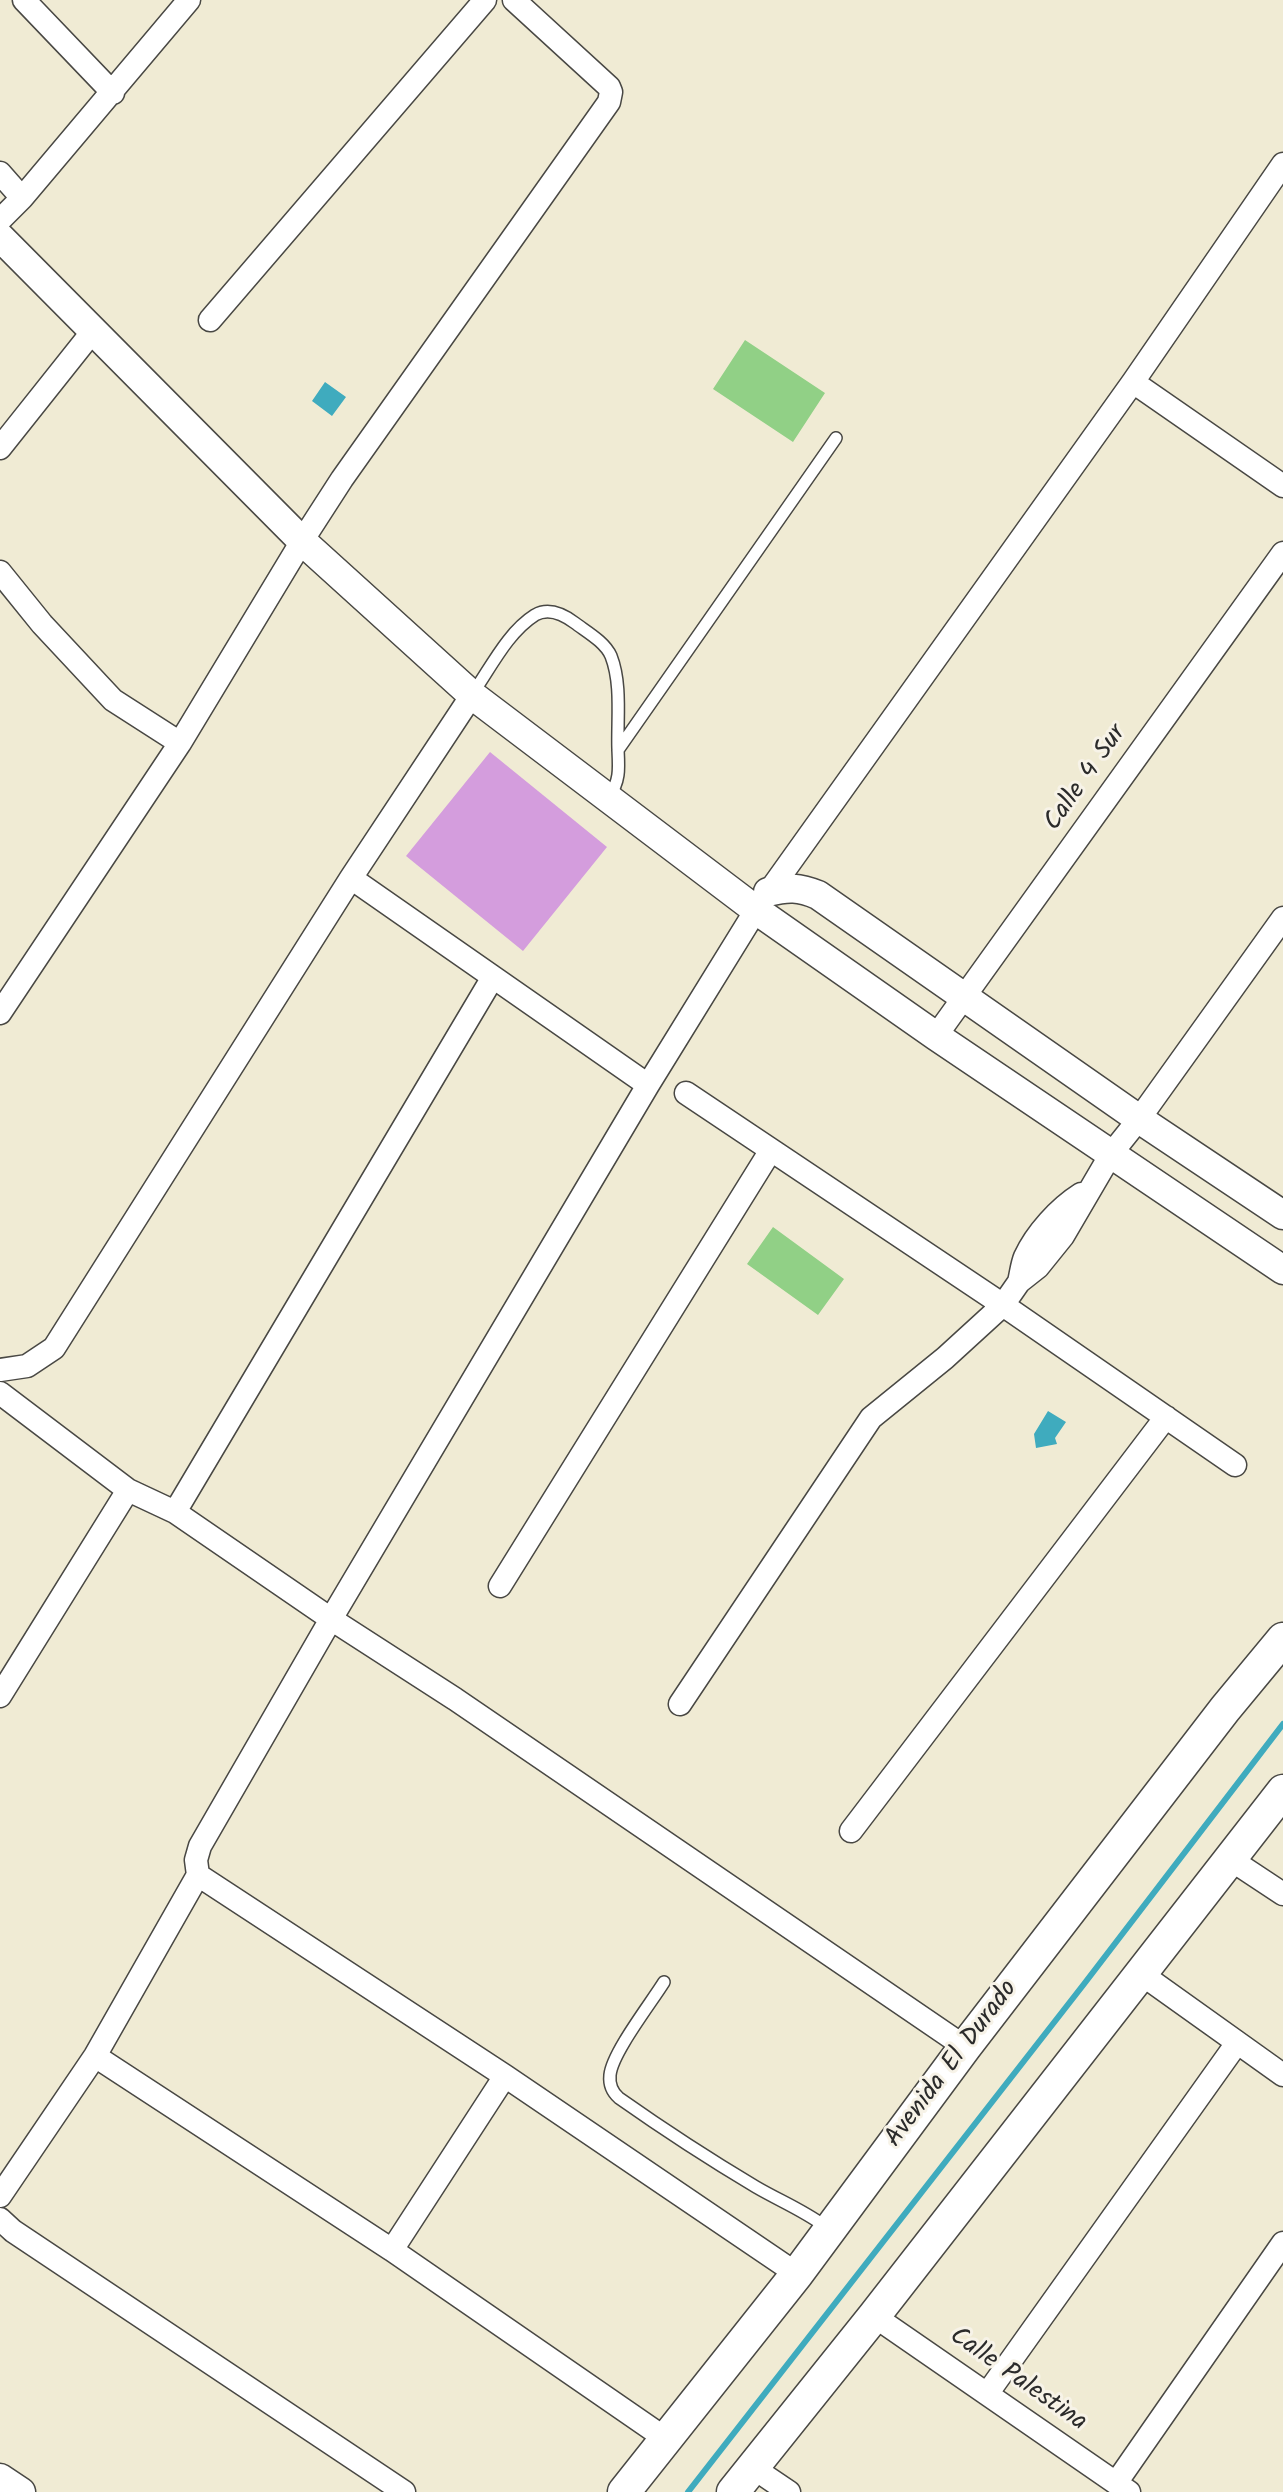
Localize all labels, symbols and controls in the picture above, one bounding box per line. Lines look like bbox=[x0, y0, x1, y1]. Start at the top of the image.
street label: Calle 4 Sur bbox=[1039, 720, 1135, 838]
street label: Avenida El Durado bbox=[880, 1975, 1026, 2155]
street label: Calle Palestina bbox=[942, 2322, 1092, 2440]

